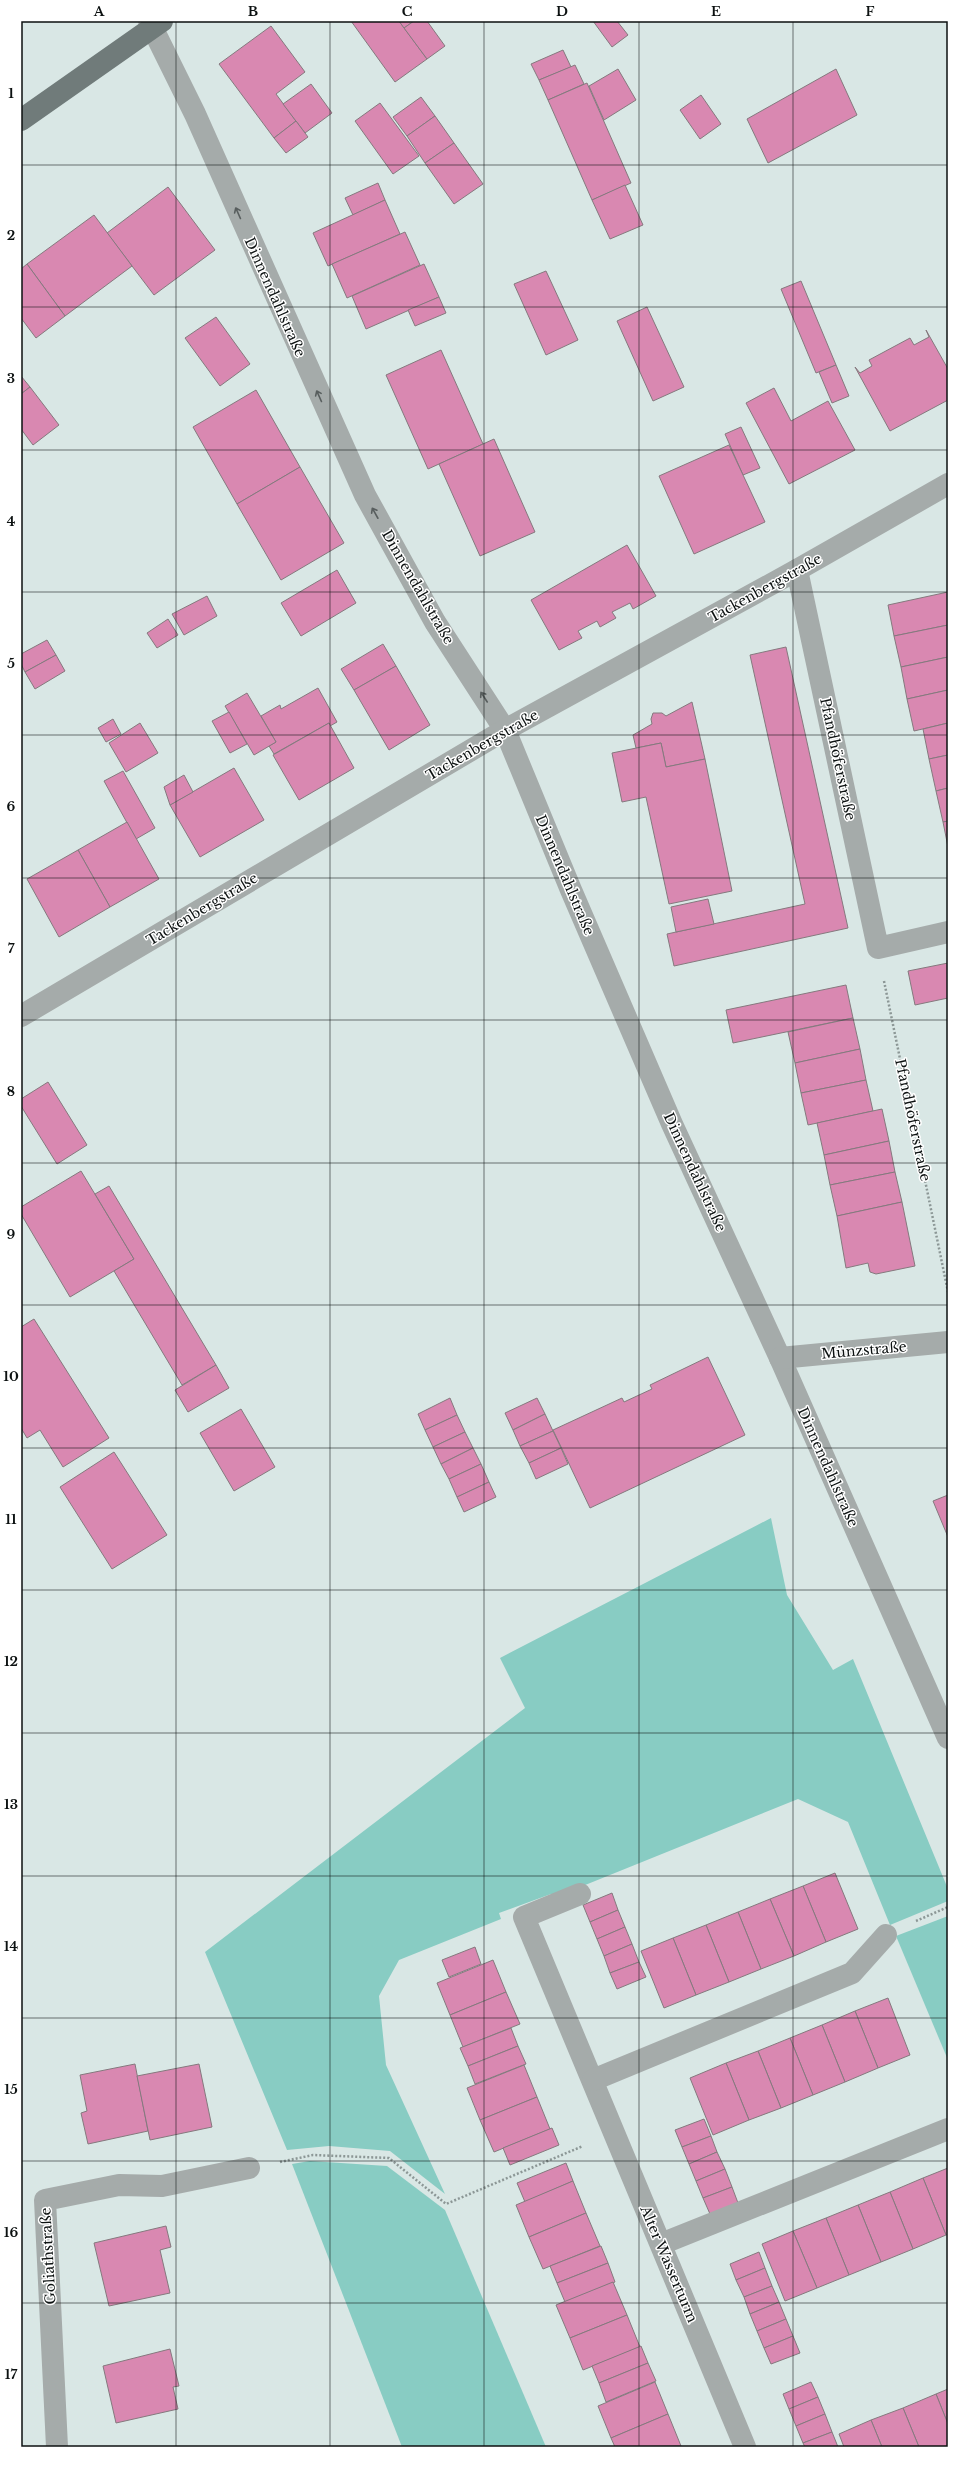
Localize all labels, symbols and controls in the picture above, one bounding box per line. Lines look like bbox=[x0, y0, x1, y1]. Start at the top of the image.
text: A bbox=[93, 3, 105, 20]
text: B bbox=[248, 3, 258, 20]
text: C bbox=[402, 3, 413, 20]
text: D bbox=[556, 3, 568, 20]
text: E bbox=[711, 3, 721, 20]
text: F bbox=[866, 3, 875, 20]
text: 1 bbox=[8, 85, 14, 102]
one-way arrow bbox=[234, 207, 242, 219]
text: 2 bbox=[7, 227, 15, 244]
street label: Dinnendahlstraße bbox=[241, 234, 309, 360]
text: 3 bbox=[7, 370, 15, 387]
one-way arrow bbox=[315, 390, 322, 402]
one-way arrow bbox=[371, 507, 379, 519]
text: 4 bbox=[7, 513, 16, 530]
street label: Dinnendahlstraße bbox=[378, 527, 458, 647]
street label: Tackenbergstraße bbox=[705, 549, 825, 627]
text: 5 bbox=[7, 655, 15, 672]
one-way arrow bbox=[480, 692, 488, 703]
street label: Pfandhöferstraße bbox=[816, 696, 860, 822]
street label: Tackenbergstraße bbox=[423, 706, 541, 784]
text: 6 bbox=[7, 798, 16, 815]
street label: Dinnendahlstraße bbox=[531, 812, 599, 938]
street label: Tackenbergstraße bbox=[143, 869, 261, 949]
text: 7 bbox=[8, 940, 15, 957]
street label: Pfandhöferstraße bbox=[891, 1057, 935, 1183]
text: 8 bbox=[7, 1083, 15, 1100]
street label: Dinnendahlstraße bbox=[660, 1110, 730, 1234]
text: 9 bbox=[7, 1226, 16, 1243]
street label: Münzstraße bbox=[821, 1337, 907, 1363]
text: 10 bbox=[3, 1368, 19, 1385]
street label: Dinnendahlstraße bbox=[794, 1404, 862, 1530]
text: 11 bbox=[5, 1511, 17, 1528]
text: 12 bbox=[4, 1653, 18, 1670]
text: 13 bbox=[4, 1796, 18, 1813]
text: 14 bbox=[4, 1938, 19, 1955]
text: 15 bbox=[4, 2081, 18, 2098]
street label: Alter Wasserturm bbox=[636, 2202, 702, 2325]
street label: Goliathstraße bbox=[36, 2207, 60, 2305]
text: 16 bbox=[4, 2224, 18, 2241]
text: 17 bbox=[5, 2366, 17, 2383]

